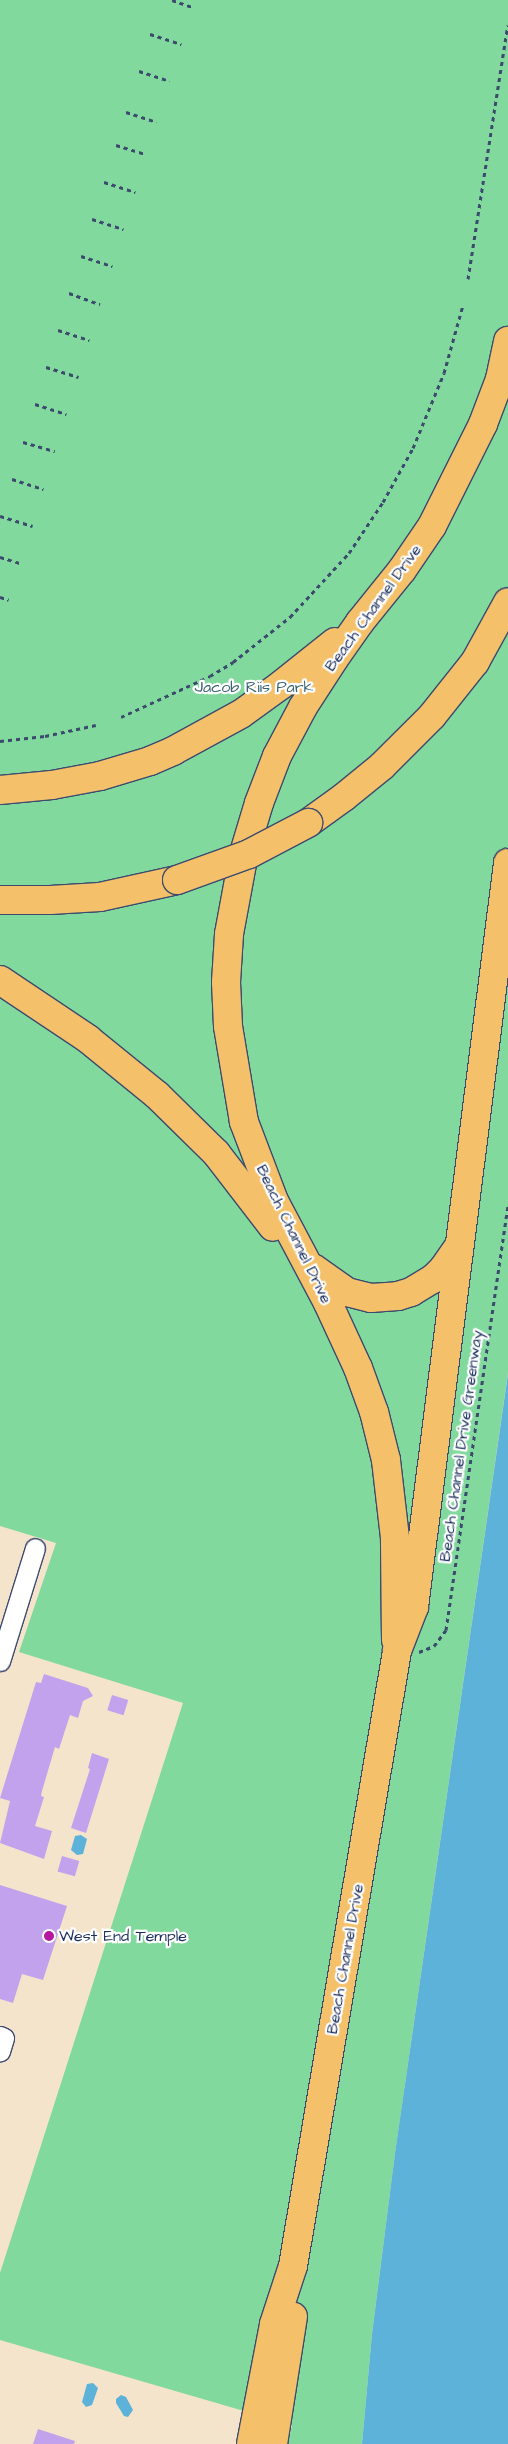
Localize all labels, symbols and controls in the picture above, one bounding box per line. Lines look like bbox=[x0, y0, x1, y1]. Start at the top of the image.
street label: Beach Channel Drive bbox=[321, 541, 425, 675]
park label: Jacob Riis Park bbox=[195, 677, 313, 697]
street label: Beach Channel Drive bbox=[252, 1161, 336, 1307]
street label: Beach Channel Drive Greenway bbox=[435, 1329, 487, 1563]
street label: Beach Channel Drive bbox=[322, 1882, 368, 2036]
place label: West End Temple bbox=[59, 1926, 187, 1946]
marker: West End Temple bbox=[43, 1930, 55, 1942]

